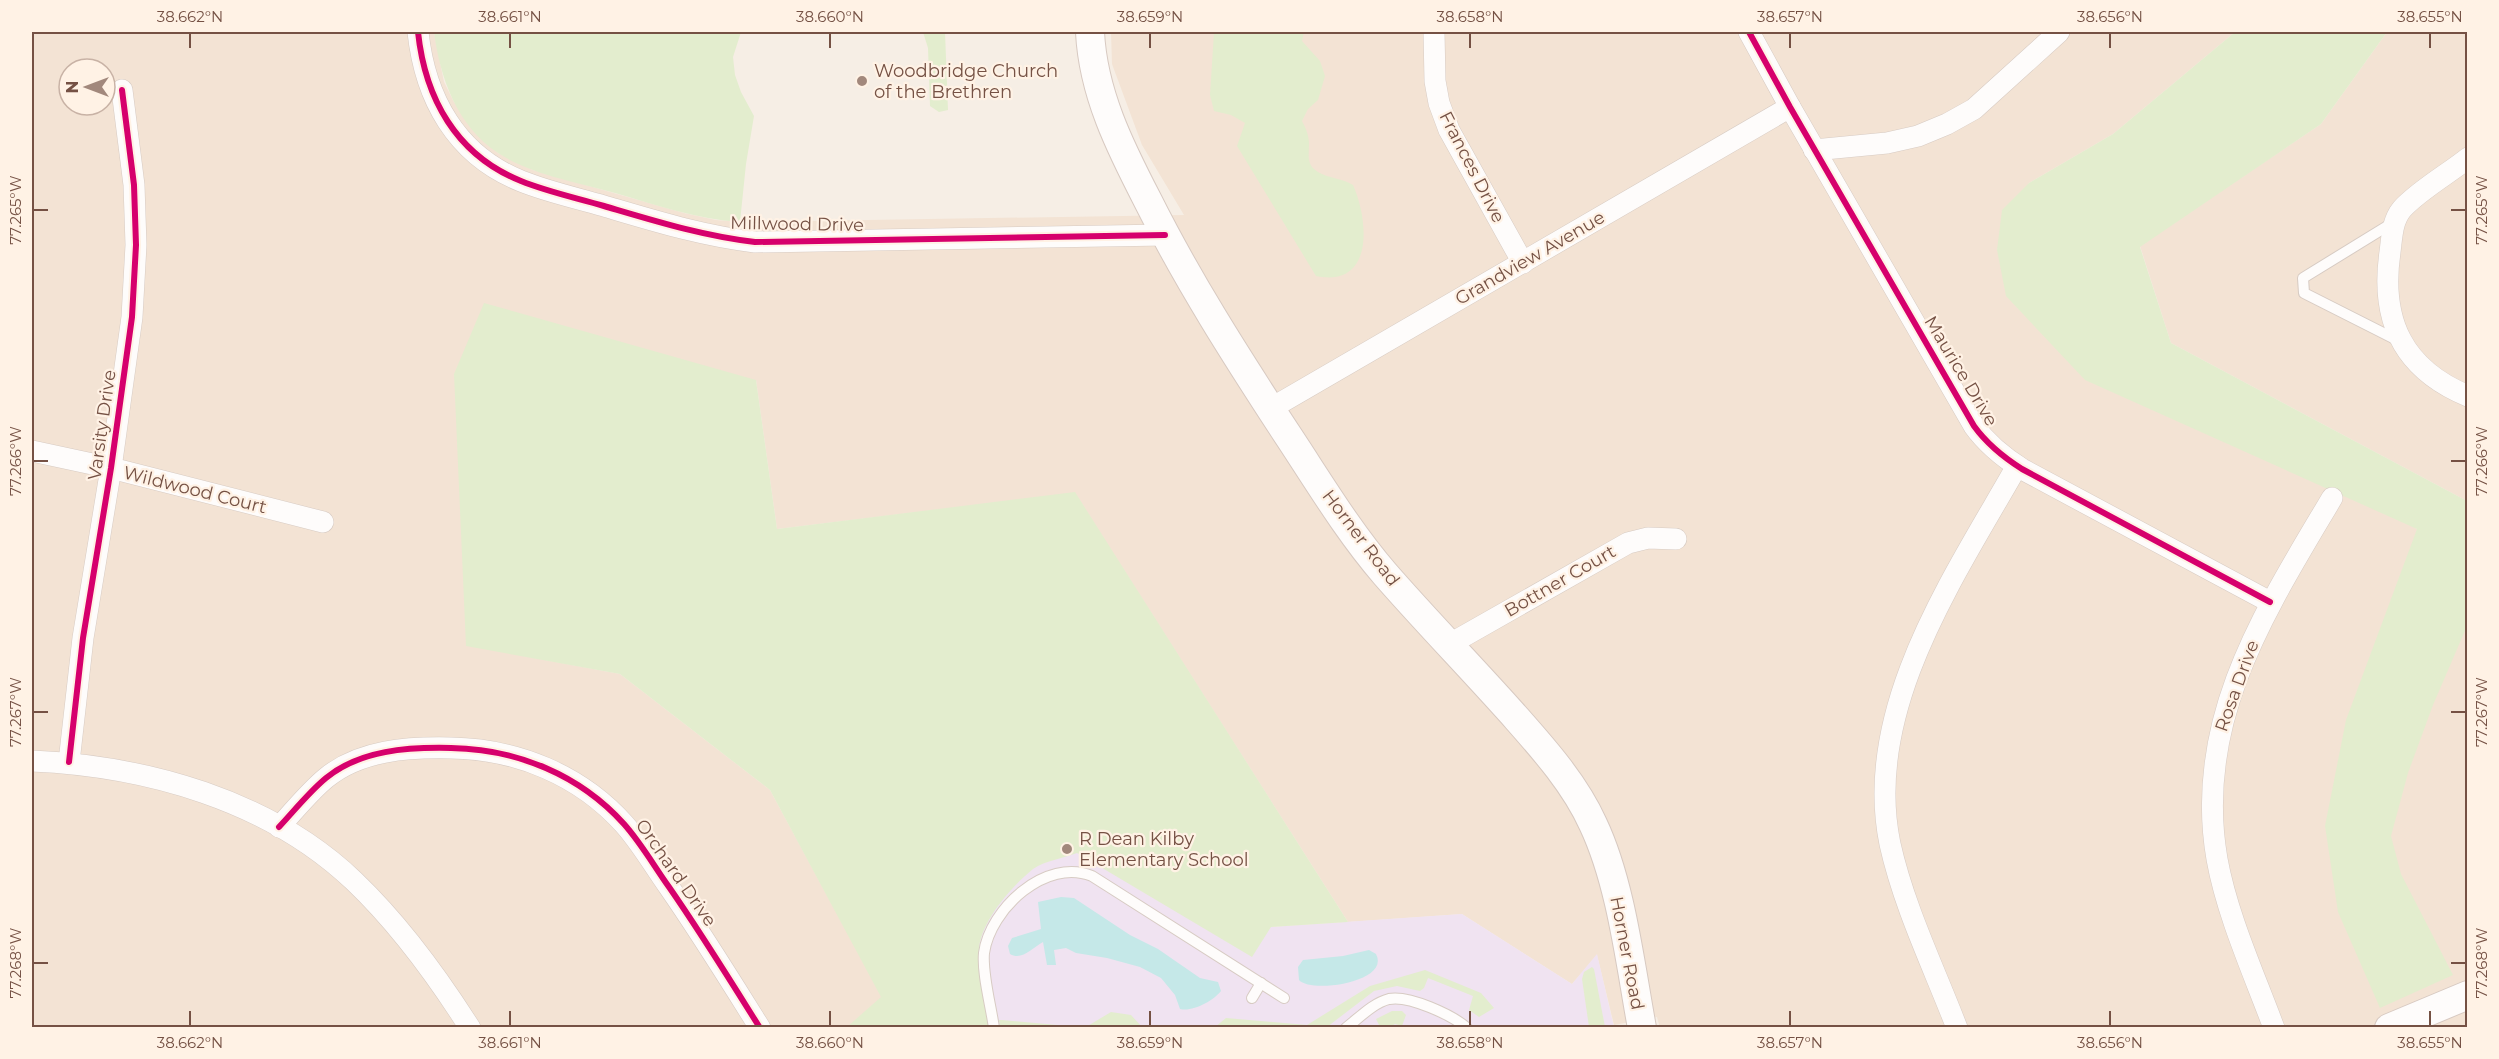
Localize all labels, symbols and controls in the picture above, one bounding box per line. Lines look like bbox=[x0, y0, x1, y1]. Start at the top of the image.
text: 38.662°N bbox=[157, 7, 223, 26]
text: 38.661°N bbox=[478, 7, 542, 26]
text: 38.660°N bbox=[796, 7, 864, 26]
text: 38.659°N bbox=[1117, 7, 1183, 26]
text: 38.658°N bbox=[1437, 7, 1503, 26]
text: 38.657°N bbox=[1757, 7, 1823, 26]
text: 38.656°N bbox=[2077, 7, 2143, 26]
text: 38.655°N bbox=[2397, 7, 2463, 26]
north arrow bbox=[57, 57, 117, 117]
place label: Woodbridge Church of the Brethren bbox=[874, 60, 1058, 103]
marker: Woodbridge Church of the Brethren bbox=[855, 74, 869, 88]
text: N bbox=[63, 81, 82, 93]
street label: Frances Drive bbox=[1435, 108, 1510, 226]
text: 77.265°W bbox=[6, 175, 25, 245]
text: 77.265°W bbox=[2472, 175, 2491, 245]
street label: Grandview Avenue bbox=[1451, 206, 1609, 310]
street label: Millwood Drive bbox=[730, 212, 864, 236]
street label: Maurice Drive bbox=[1919, 312, 2003, 430]
street label: Varsity Drive bbox=[83, 368, 121, 482]
text: 77.266°W bbox=[6, 426, 25, 496]
text: 77.266°W bbox=[2472, 426, 2491, 496]
street label: Wildwood Court bbox=[121, 462, 269, 518]
street label: Horner Road bbox=[1318, 485, 1404, 591]
street label: Bottner Court bbox=[1500, 540, 1620, 622]
street label: Rosa Drive bbox=[2210, 637, 2264, 735]
text: 77.267°W bbox=[6, 677, 25, 747]
text: 77.267°W bbox=[2472, 677, 2491, 747]
street label: Orchard Drive bbox=[631, 815, 721, 931]
place label: R Dean Kilby Elementary School bbox=[1079, 828, 1249, 871]
marker: R Dean Kilby Elementary School bbox=[1060, 842, 1074, 856]
street label: Horner Road bbox=[1605, 894, 1649, 1012]
text: 77.268°W bbox=[6, 927, 25, 998]
text: 77.268°W bbox=[2472, 927, 2491, 998]
text: 38.662°N bbox=[157, 1033, 223, 1052]
text: 38.661°N bbox=[478, 1033, 542, 1052]
text: 38.660°N bbox=[796, 1033, 864, 1052]
text: 38.659°N bbox=[1117, 1033, 1183, 1052]
text: 38.658°N bbox=[1437, 1033, 1503, 1052]
text: 38.657°N bbox=[1757, 1033, 1823, 1052]
text: 38.656°N bbox=[2077, 1033, 2143, 1052]
text: 38.655°N bbox=[2397, 1033, 2463, 1052]

